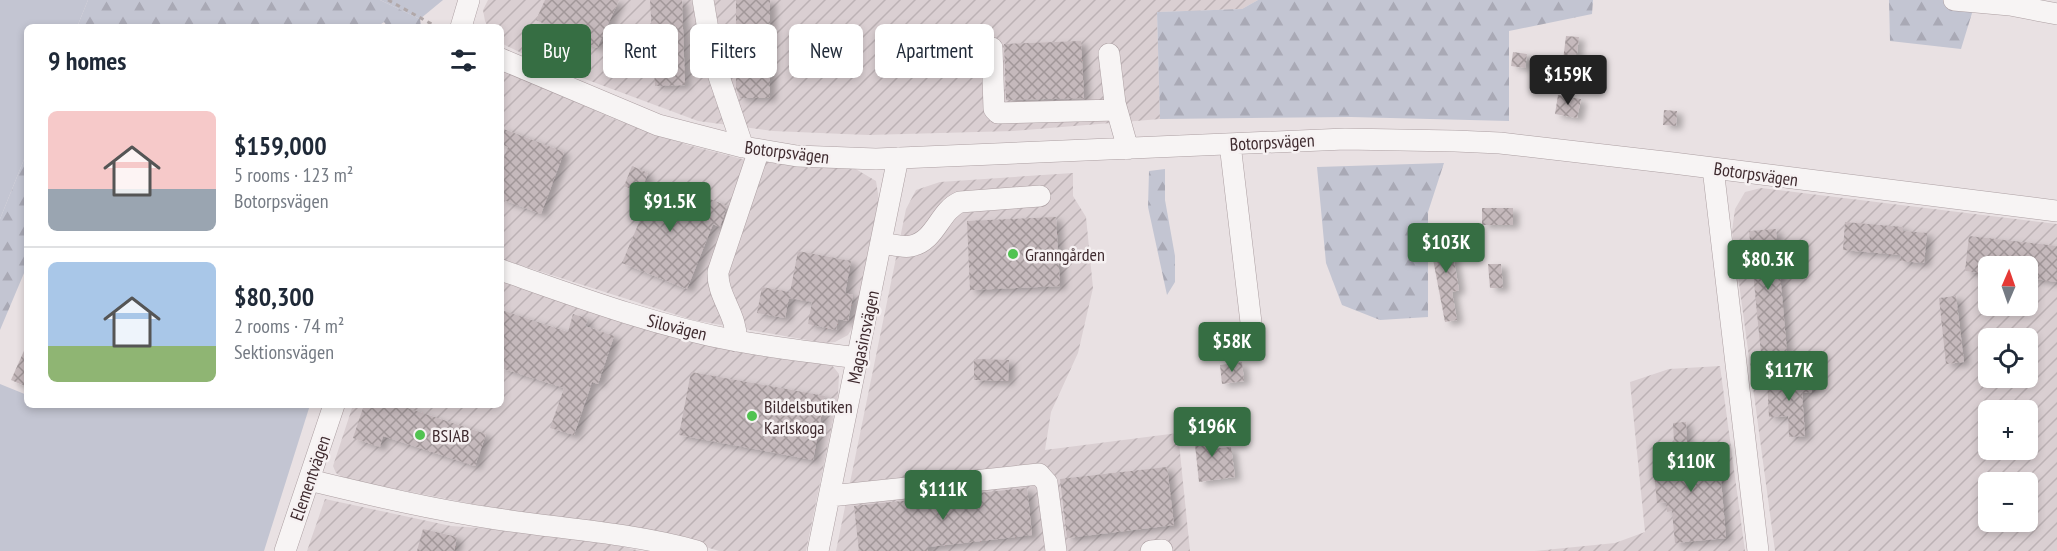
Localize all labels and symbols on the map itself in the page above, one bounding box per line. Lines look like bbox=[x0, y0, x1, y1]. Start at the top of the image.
pin: $159K bbox=[1526, 55, 1610, 106]
street label: Botorpsvägen bbox=[1229, 128, 1315, 156]
street label: Botorpsvägen bbox=[743, 135, 831, 169]
street label: Botorpsvägen bbox=[1712, 157, 1800, 191]
pin: $91.5K bbox=[621, 182, 719, 233]
pin: $103K bbox=[1404, 223, 1488, 274]
pin: $80.3K bbox=[1719, 240, 1817, 291]
place label: Granngården bbox=[1025, 243, 1105, 266]
marker: Granngården bbox=[1006, 247, 1020, 261]
north arrow bbox=[1978, 256, 2038, 316]
street label: Magasinsvägen bbox=[842, 288, 884, 386]
street label: Silovägen bbox=[645, 308, 709, 346]
pin: $58K bbox=[1196, 322, 1268, 373]
pin: $117K bbox=[1747, 351, 1831, 402]
place label: Bildelsbutiken Karlskoga bbox=[764, 395, 853, 439]
pin: $196K bbox=[1170, 407, 1254, 458]
marker: Bildelsbutiken Karlskoga bbox=[745, 409, 759, 423]
place label: BSIAB bbox=[432, 424, 469, 447]
marker: BSIAB bbox=[413, 428, 427, 442]
street label: Elementvägen bbox=[285, 432, 335, 524]
pin: $110K bbox=[1649, 442, 1733, 493]
pin: $111K bbox=[901, 470, 985, 521]

